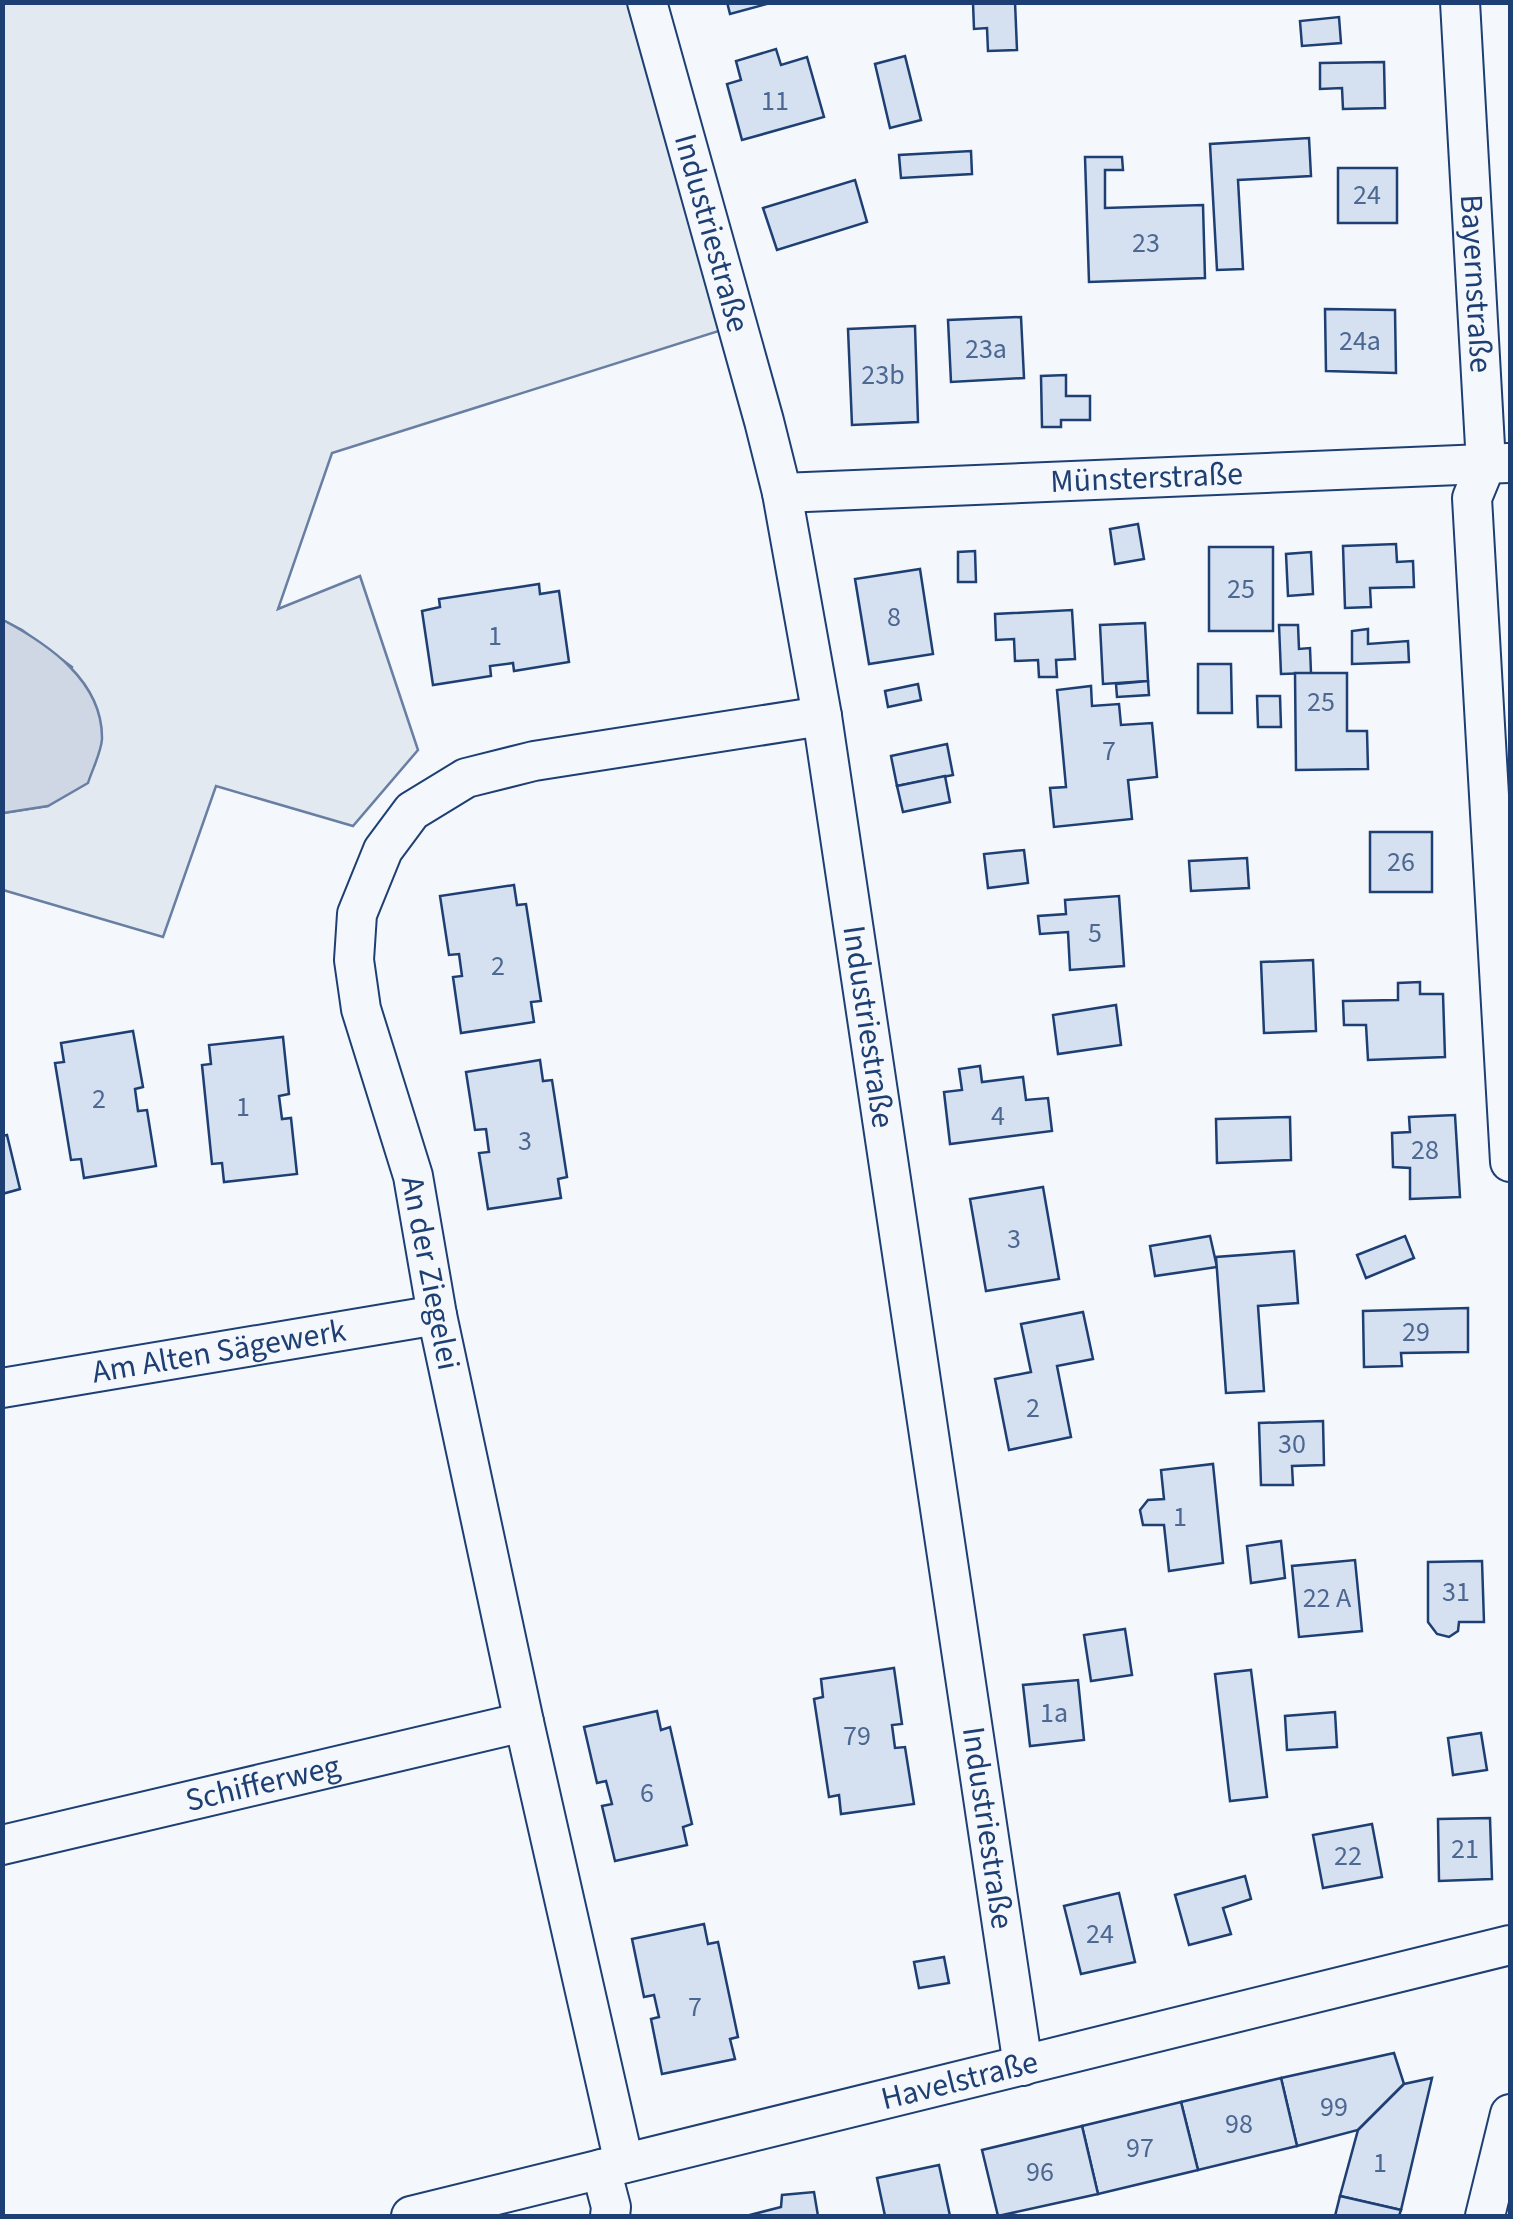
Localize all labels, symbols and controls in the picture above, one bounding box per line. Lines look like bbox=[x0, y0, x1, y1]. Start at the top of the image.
house number: 11 bbox=[761, 81, 789, 121]
street label: Industriestraße bbox=[662, 129, 761, 338]
house number: 24 bbox=[1353, 175, 1381, 215]
street label: Bayernstraße bbox=[1448, 193, 1504, 374]
house number: 23 bbox=[1132, 223, 1160, 263]
house number: 24a bbox=[1339, 321, 1381, 361]
house number: 23a bbox=[965, 329, 1007, 369]
house number: 23b bbox=[861, 355, 905, 395]
street label: Münsterstraße bbox=[1049, 451, 1244, 505]
house number: 25 bbox=[1227, 569, 1255, 609]
house number: 8 bbox=[887, 597, 901, 637]
house number: 1 bbox=[488, 616, 502, 656]
house number: 25 bbox=[1307, 682, 1335, 722]
house number: 7 bbox=[1102, 731, 1116, 771]
house number: 26 bbox=[1387, 842, 1415, 882]
house number: 5 bbox=[1088, 913, 1102, 953]
street label: Industriestraße bbox=[830, 922, 906, 1131]
house number: 2 bbox=[491, 946, 505, 986]
house number: 2 bbox=[92, 1079, 106, 1119]
house number: 1 bbox=[236, 1087, 250, 1127]
house number: 4 bbox=[991, 1096, 1005, 1136]
house number: 3 bbox=[518, 1121, 532, 1161]
house number: 28 bbox=[1411, 1130, 1439, 1170]
street label: An der Ziegelei bbox=[389, 1172, 471, 1374]
house number: 3 bbox=[1007, 1219, 1021, 1259]
street label: Am Alten Sägewerk bbox=[89, 1308, 350, 1396]
house number: 29 bbox=[1402, 1312, 1430, 1352]
house number: 2 bbox=[1026, 1388, 1040, 1428]
house number: 30 bbox=[1278, 1424, 1306, 1464]
house number: 1 bbox=[1173, 1497, 1187, 1537]
house number: 31 bbox=[1442, 1572, 1470, 1612]
house number: 22 A bbox=[1303, 1578, 1352, 1618]
house number: 1a bbox=[1040, 1693, 1068, 1733]
house number: 79 bbox=[843, 1716, 871, 1756]
street label: Industriestraße bbox=[950, 1724, 1025, 1932]
street label: Schifferweg bbox=[181, 1743, 345, 1824]
house number: 6 bbox=[640, 1773, 654, 1813]
house number: 21 bbox=[1451, 1829, 1479, 1869]
house number: 22 bbox=[1334, 1836, 1362, 1876]
house number: 24 bbox=[1086, 1914, 1114, 1954]
house number: 7 bbox=[688, 1987, 702, 2027]
street label: Havelstraße bbox=[876, 2039, 1043, 2122]
house number: 99 bbox=[1320, 2087, 1348, 2127]
house number: 98 bbox=[1225, 2104, 1253, 2144]
house number: 97 bbox=[1126, 2128, 1154, 2168]
house number: 1 bbox=[1373, 2143, 1387, 2183]
house number: 96 bbox=[1026, 2152, 1054, 2192]

